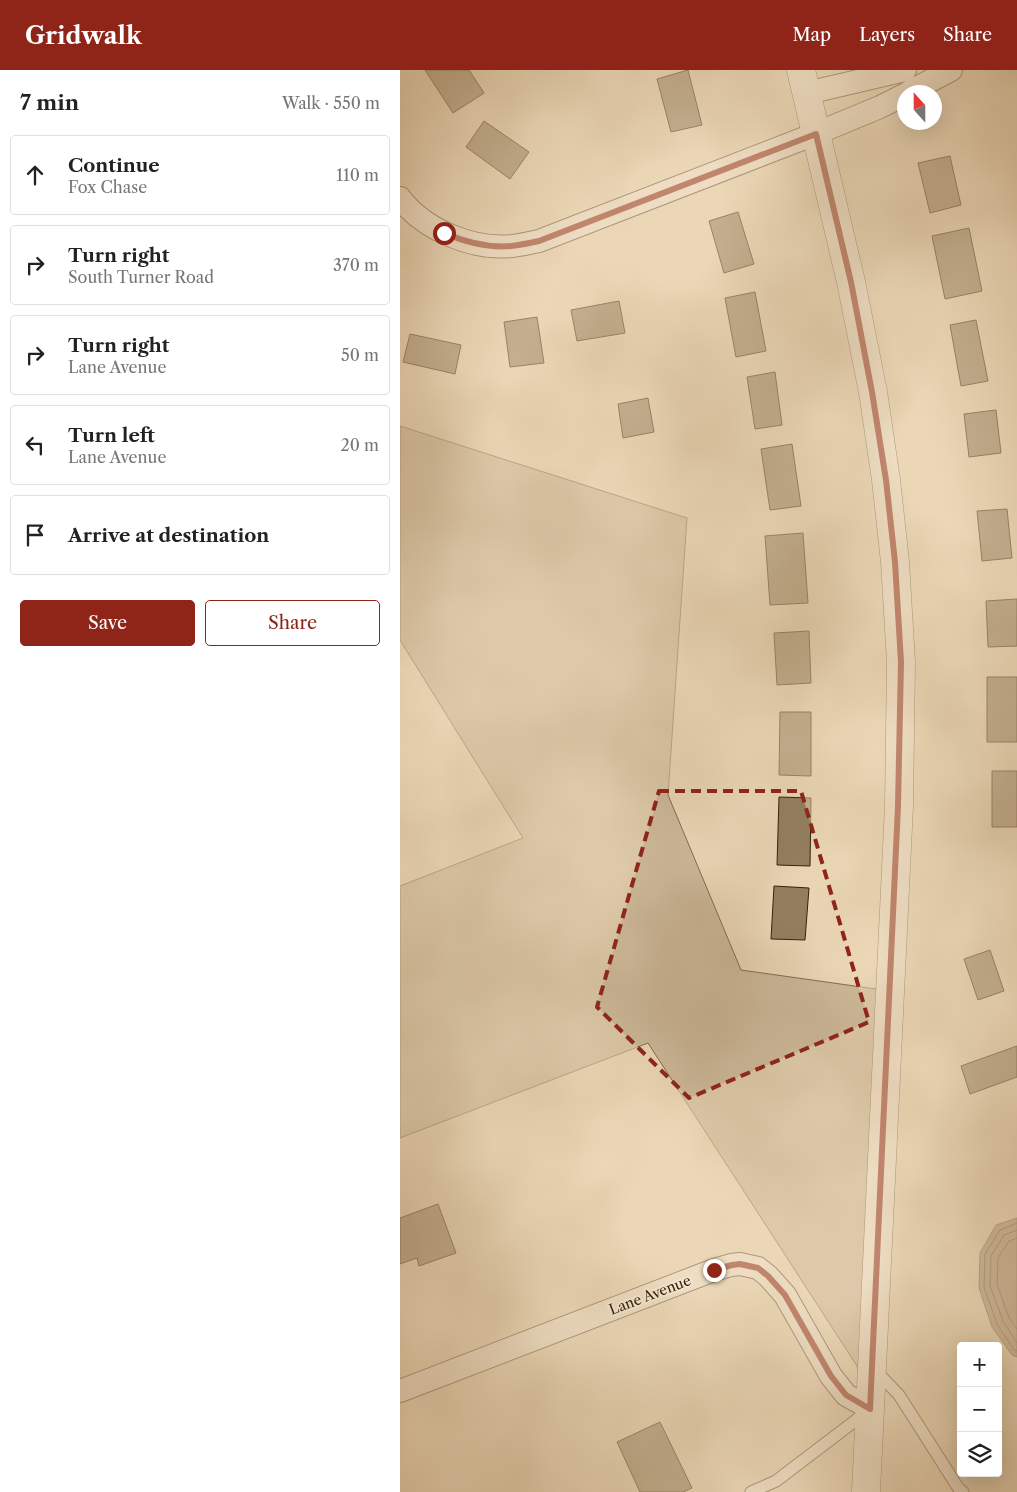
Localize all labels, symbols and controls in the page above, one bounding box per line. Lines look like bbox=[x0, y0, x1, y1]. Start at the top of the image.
text: Gridwalk bbox=[25, 21, 142, 50]
text: Map bbox=[793, 24, 831, 46]
text: Layers bbox=[859, 24, 915, 46]
text: Share bbox=[943, 24, 992, 46]
north arrow bbox=[897, 85, 942, 130]
text: 7 min bbox=[20, 90, 79, 115]
text: Walk · 550 m bbox=[282, 93, 380, 113]
text: Continue bbox=[68, 154, 160, 177]
icon: ahead bbox=[21, 161, 49, 189]
text: 110 m bbox=[336, 165, 379, 185]
text: Fox Chase bbox=[68, 177, 147, 197]
route start bbox=[433, 222, 456, 245]
text: Turn right bbox=[68, 244, 169, 267]
icon: right bbox=[21, 251, 49, 279]
text: 370 m bbox=[333, 255, 379, 275]
text: South Turner Road bbox=[68, 267, 214, 287]
text: Turn right bbox=[68, 334, 169, 357]
icon: right bbox=[21, 341, 49, 369]
text: 50 m bbox=[341, 345, 379, 365]
text: Lane Avenue bbox=[68, 357, 166, 377]
text: Turn left bbox=[68, 424, 155, 447]
icon: left bbox=[21, 431, 49, 459]
text: 20 m bbox=[340, 435, 379, 455]
text: Lane Avenue bbox=[68, 447, 166, 467]
icon: arrive bbox=[21, 521, 49, 549]
text: Arrive at destination bbox=[68, 524, 269, 547]
button: Save bbox=[20, 600, 195, 646]
button: Share bbox=[205, 600, 380, 646]
route end bbox=[703, 1259, 726, 1282]
street label: Lane Avenue bbox=[607, 1271, 694, 1319]
map controls bbox=[957, 1342, 1002, 1477]
button: + bbox=[957, 1342, 1002, 1387]
button: − bbox=[957, 1387, 1002, 1432]
button: layers bbox=[957, 1432, 1002, 1477]

